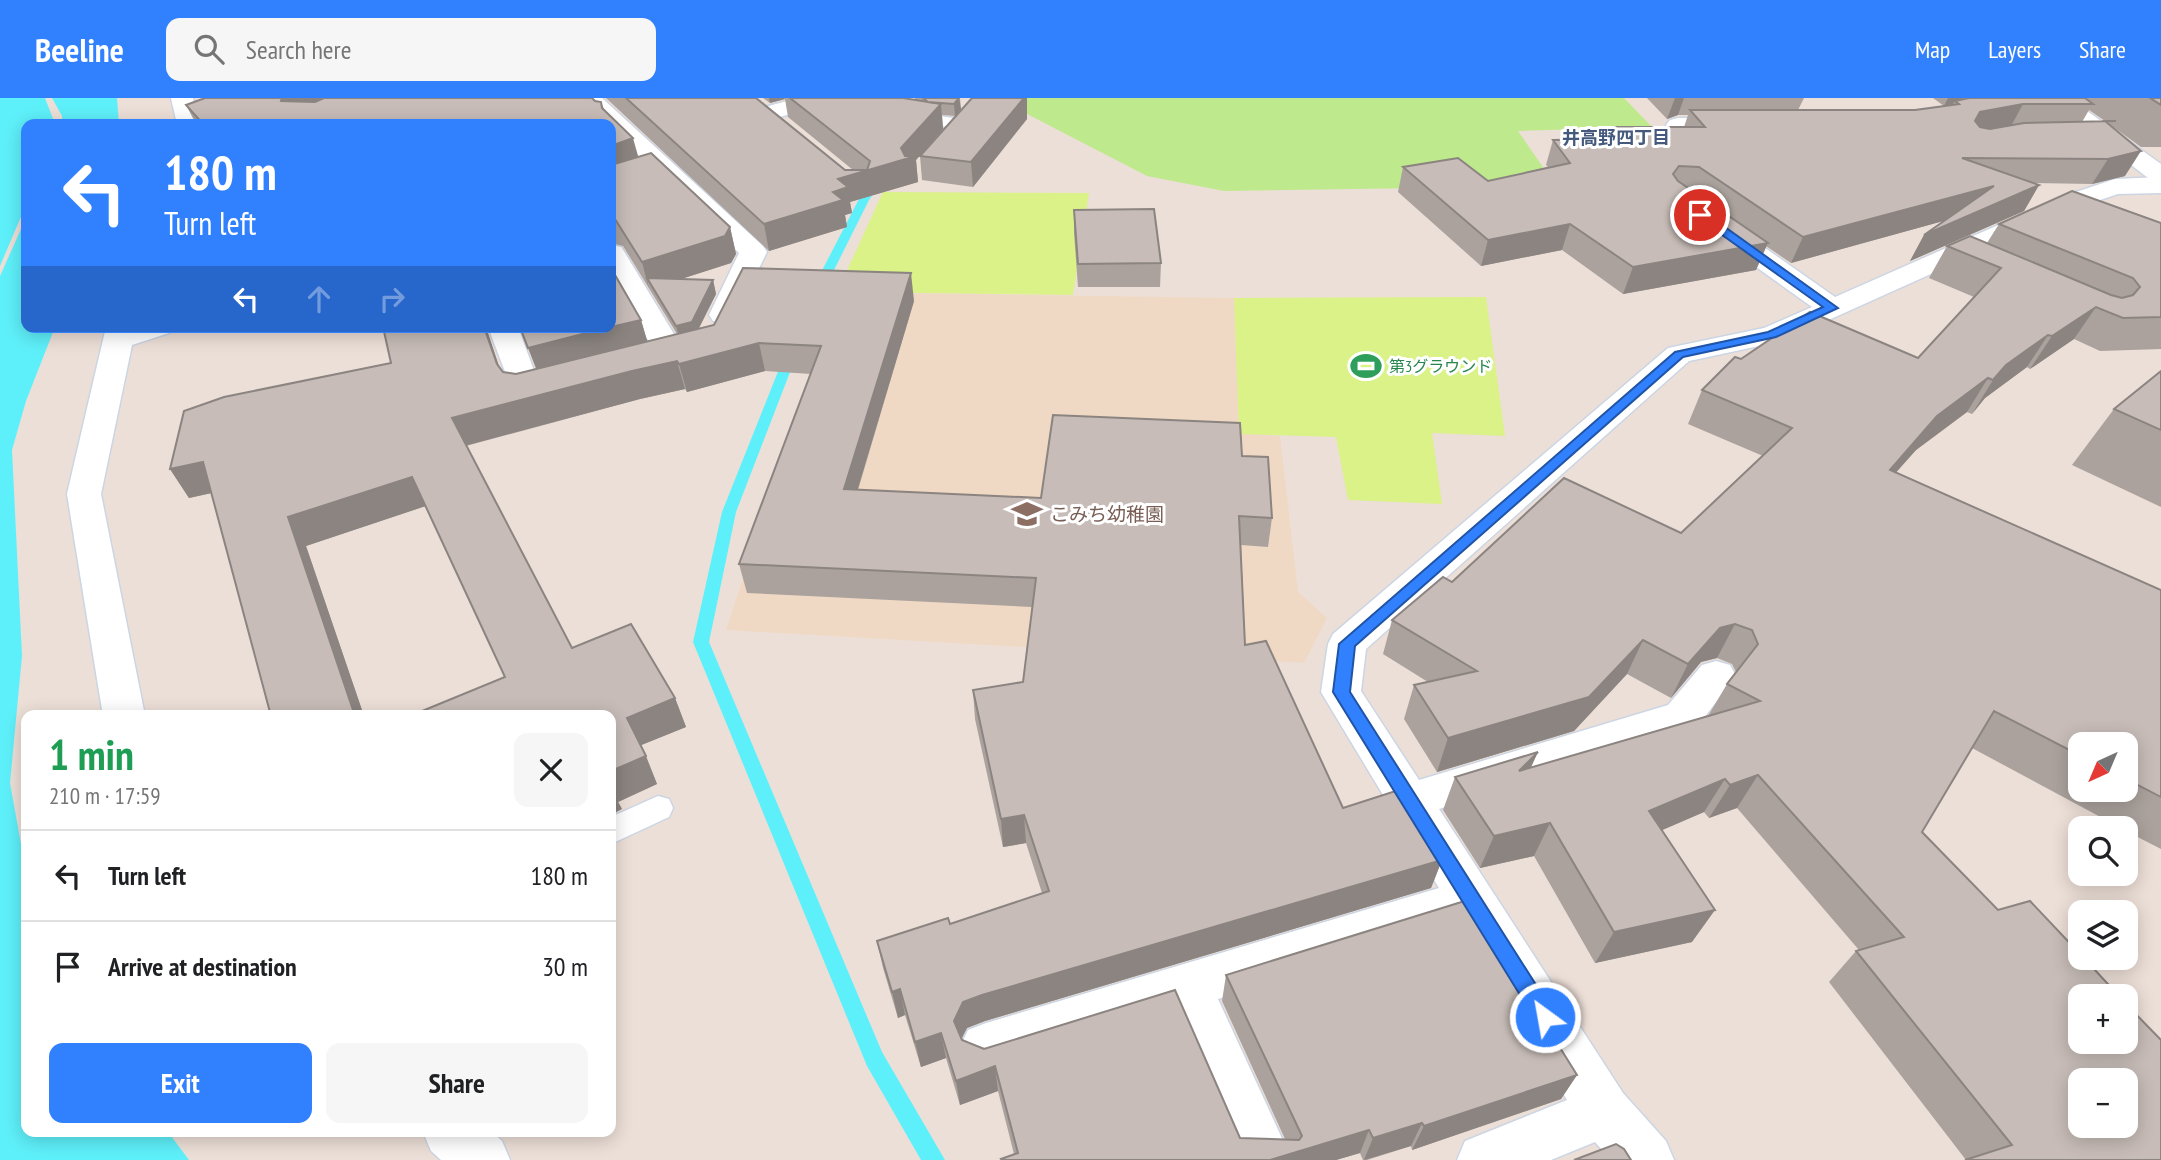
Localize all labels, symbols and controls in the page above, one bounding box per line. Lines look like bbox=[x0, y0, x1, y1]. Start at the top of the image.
search box bbox=[166, 18, 656, 81]
text: Beeline bbox=[35, 28, 124, 71]
icon: search bbox=[190, 30, 228, 68]
text: Search here bbox=[246, 33, 351, 66]
text: Map bbox=[1915, 34, 1950, 65]
text: Layers bbox=[1988, 34, 2041, 65]
text: Share bbox=[2079, 34, 2126, 65]
district label: 井高野四丁目 bbox=[1562, 126, 1670, 149]
text: 180 m bbox=[164, 140, 277, 204]
icon: left bbox=[49, 147, 140, 238]
pin bbox=[1670, 185, 1730, 245]
icon: arrive bbox=[1681, 196, 1719, 234]
text: Turn left bbox=[164, 202, 256, 244]
icon: left bbox=[227, 280, 265, 318]
icon: ahead bbox=[300, 280, 338, 318]
icon: right bbox=[373, 280, 411, 318]
sports icon: 第3グラウンド bbox=[1349, 349, 1383, 383]
place label: 第3グラウンド bbox=[1389, 356, 1492, 376]
school or university icon: こみち幼稚園 bbox=[1010, 497, 1044, 531]
place label: こみち幼稚園 bbox=[1050, 502, 1164, 526]
text: 1 min bbox=[49, 727, 134, 782]
north arrow bbox=[2068, 732, 2138, 802]
map controls bbox=[2068, 732, 2138, 1138]
button: close bbox=[514, 733, 588, 807]
text: 210 m · 17:59 bbox=[49, 781, 161, 810]
button: search bbox=[2068, 816, 2138, 886]
icon: left bbox=[49, 857, 87, 895]
text: Turn left bbox=[108, 859, 186, 892]
text: 180 m bbox=[530, 859, 588, 892]
button: layers bbox=[2068, 900, 2138, 970]
icon: arrive bbox=[49, 948, 87, 986]
text: Arrive at destination bbox=[108, 950, 297, 983]
text: 30 m bbox=[542, 950, 588, 983]
position arrow bbox=[1508, 980, 1582, 1054]
button: + bbox=[2068, 984, 2138, 1054]
button: Exit bbox=[49, 1043, 312, 1123]
button: Share bbox=[326, 1043, 588, 1123]
button: − bbox=[2068, 1068, 2138, 1138]

